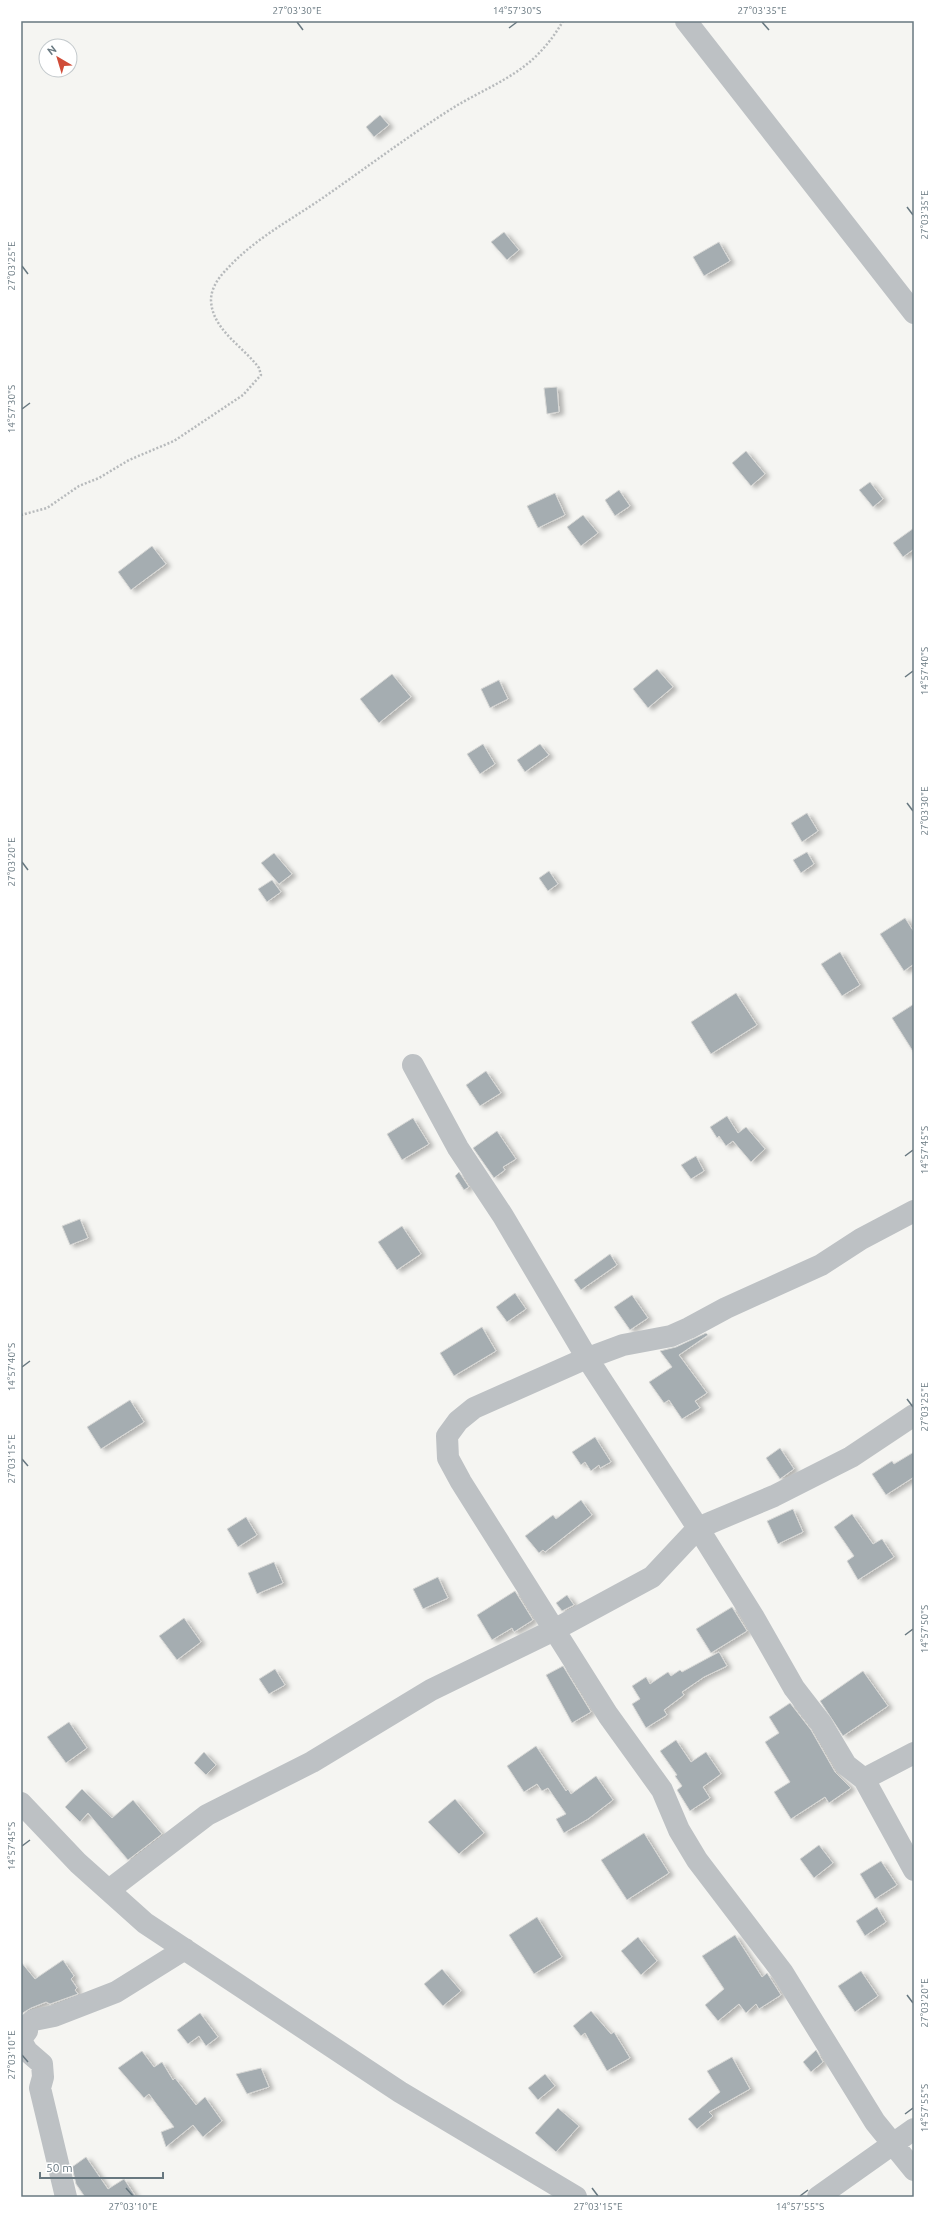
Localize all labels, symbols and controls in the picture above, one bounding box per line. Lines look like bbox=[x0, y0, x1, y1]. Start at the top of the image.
text: 27°03'30"E bbox=[272, 5, 322, 16]
text: 14°57'30"S bbox=[493, 5, 541, 16]
text: 27°03'35"E bbox=[737, 5, 787, 16]
north arrow bbox=[38, 38, 78, 78]
text: N bbox=[45, 43, 59, 57]
text: 27°03'35"E bbox=[919, 190, 930, 240]
text: 27°03'25"E bbox=[6, 241, 17, 291]
text: 14°57'30"S bbox=[6, 385, 17, 433]
text: 14°57'40"S bbox=[919, 647, 930, 695]
text: 27°03'30"E bbox=[919, 786, 930, 836]
text: 27°03'20"E bbox=[6, 837, 17, 887]
text: 14°57'45"S bbox=[919, 1126, 930, 1174]
text: 14°57'40"S bbox=[6, 1343, 17, 1391]
text: 27°03'25"E bbox=[919, 1382, 930, 1432]
text: 27°03'15"E bbox=[6, 1434, 17, 1484]
text: 14°57'50"S bbox=[919, 1605, 930, 1653]
text: 14°57'45"S bbox=[6, 1822, 17, 1870]
text: 27°03'20"E bbox=[919, 1978, 930, 2028]
text: 27°03'10"E bbox=[6, 2030, 17, 2080]
text: 14°57'55"S bbox=[919, 2084, 930, 2132]
scale bar bbox=[40, 2154, 163, 2180]
text: 50 m bbox=[46, 2161, 73, 2174]
text: 27°03'10"E bbox=[108, 2201, 158, 2212]
text: 27°03'15"E bbox=[573, 2201, 623, 2212]
text: 14°57'55"S bbox=[776, 2201, 824, 2212]

